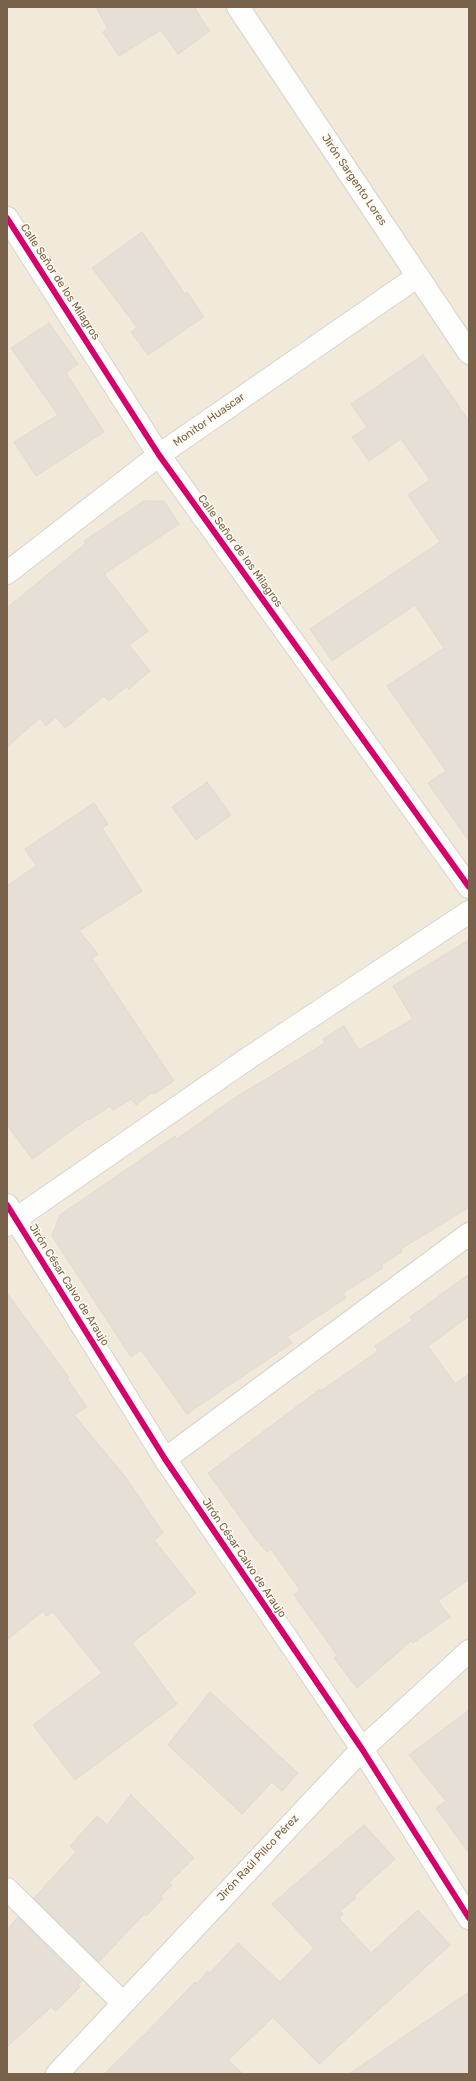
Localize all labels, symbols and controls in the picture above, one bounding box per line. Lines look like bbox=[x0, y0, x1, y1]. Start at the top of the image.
street label: Jirón Sargento Lores bbox=[319, 132, 389, 228]
street label: Calle Señor de los Milagros bbox=[17, 221, 103, 343]
street label: Monitor Huascar bbox=[171, 390, 247, 450]
street label: Calle Señor de los Milagros bbox=[195, 492, 285, 610]
street label: Jirón César Calvo de Araujo bbox=[26, 1222, 112, 1348]
street label: Jirón César Calvo de Araujo bbox=[199, 1496, 289, 1620]
street label: Jirón Raúl Pillco Pérez bbox=[214, 1812, 302, 1904]

